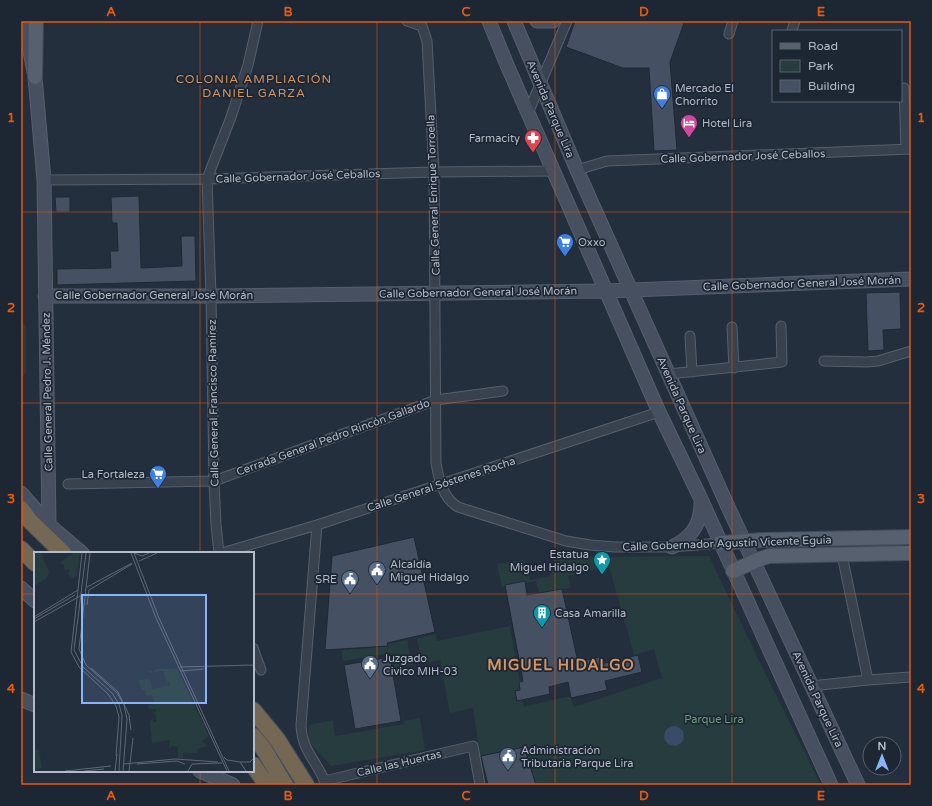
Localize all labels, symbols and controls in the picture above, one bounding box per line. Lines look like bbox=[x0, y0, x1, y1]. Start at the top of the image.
text: A bbox=[106, 4, 116, 20]
text: B bbox=[283, 4, 293, 20]
text: C bbox=[461, 4, 471, 20]
text: D bbox=[639, 4, 649, 20]
text: E bbox=[817, 4, 825, 20]
legend bbox=[772, 30, 902, 102]
text: Road bbox=[808, 39, 838, 53]
street label: Avenida Parque Lira bbox=[524, 58, 577, 160]
text: Park bbox=[808, 59, 834, 73]
district label: COLONIA AMPLIACIÓN DANIEL GARZA bbox=[176, 72, 332, 100]
text: Building bbox=[808, 79, 855, 93]
place label: Mercado El Chorrito bbox=[675, 82, 734, 108]
shop icon: Mercado El Chorrito bbox=[652, 84, 672, 109]
text: 1 bbox=[7, 110, 15, 126]
text: 1 bbox=[917, 110, 925, 126]
hotel icon: Hotel Lira bbox=[679, 113, 699, 138]
street label: Calle General Enrique Torroella bbox=[424, 114, 443, 276]
place label: Hotel Lira bbox=[702, 117, 752, 130]
pharmacy icon: Farmacity bbox=[523, 128, 543, 153]
place label: Farmacity bbox=[469, 132, 520, 145]
street label: Calle Gobernador José Ceballos bbox=[660, 147, 826, 166]
street label: Calle Gobernador José Ceballos bbox=[215, 167, 381, 186]
supermarket icon: Oxxo bbox=[555, 232, 575, 257]
place label: Oxxo bbox=[578, 236, 606, 249]
street label: Calle Gobernador General José Morán bbox=[703, 274, 901, 293]
street label: Calle Gobernador General José Morán bbox=[379, 284, 577, 301]
street label: Calle Gobernador General José Morán bbox=[55, 289, 253, 302]
text: 2 bbox=[7, 300, 15, 316]
text: 2 bbox=[917, 300, 925, 316]
street label: Calle General Pedro J. Méndez bbox=[40, 312, 55, 471]
street label: Calle General Francisco Ramírez bbox=[206, 319, 221, 487]
street label: Avenida Parque Lira bbox=[654, 355, 709, 456]
street label: Cerrada General Pedro Rincón Gallardo bbox=[235, 396, 432, 479]
street label: Calle General Sóstenes Rocha bbox=[365, 454, 517, 515]
supermarket icon: La Fortaleza bbox=[148, 464, 168, 489]
place label: La Fortaleza bbox=[81, 468, 145, 481]
text: 3 bbox=[7, 491, 15, 507]
text: 3 bbox=[917, 491, 925, 507]
street label: Calle Gobernador Agustín Vicente Eguía bbox=[622, 533, 832, 554]
place label: Estatua Miguel Hidalgo bbox=[510, 548, 589, 574]
place icon: Estatua Miguel Hidalgo bbox=[592, 550, 612, 575]
inset map bbox=[34, 552, 254, 772]
place label: Alcaldía Miguel Hidalgo bbox=[390, 558, 469, 584]
public building icon: Alcaldía Miguel Hidalgo bbox=[367, 560, 387, 585]
public building icon: SRE bbox=[340, 569, 360, 594]
place label: SRE bbox=[315, 573, 337, 586]
building icon: Casa Amarilla bbox=[532, 603, 552, 628]
place label: Casa Amarilla bbox=[555, 607, 626, 620]
street label: Avenida Parque Lira bbox=[790, 649, 846, 749]
place label: Juzgado Civico MIH-03 bbox=[383, 652, 458, 678]
public building icon: Juzgado Civico MIH-03 bbox=[360, 654, 380, 679]
district label: MIGUEL HIDALGO bbox=[487, 656, 635, 674]
text: 4 bbox=[7, 681, 16, 697]
text: 4 bbox=[917, 681, 926, 697]
park label: Parque Lira bbox=[684, 713, 744, 726]
north arrow bbox=[862, 736, 902, 776]
text: N bbox=[878, 740, 886, 753]
place label: Administración Tributaria Parque Lira bbox=[521, 744, 634, 770]
public building icon: Administración Tributaria Parque Lira bbox=[498, 746, 518, 771]
street label: Calle las Huertas bbox=[356, 747, 443, 780]
text: A bbox=[106, 788, 116, 804]
text: B bbox=[283, 788, 293, 804]
text: C bbox=[461, 788, 471, 804]
text: D bbox=[639, 788, 649, 804]
text: E bbox=[817, 788, 825, 804]

